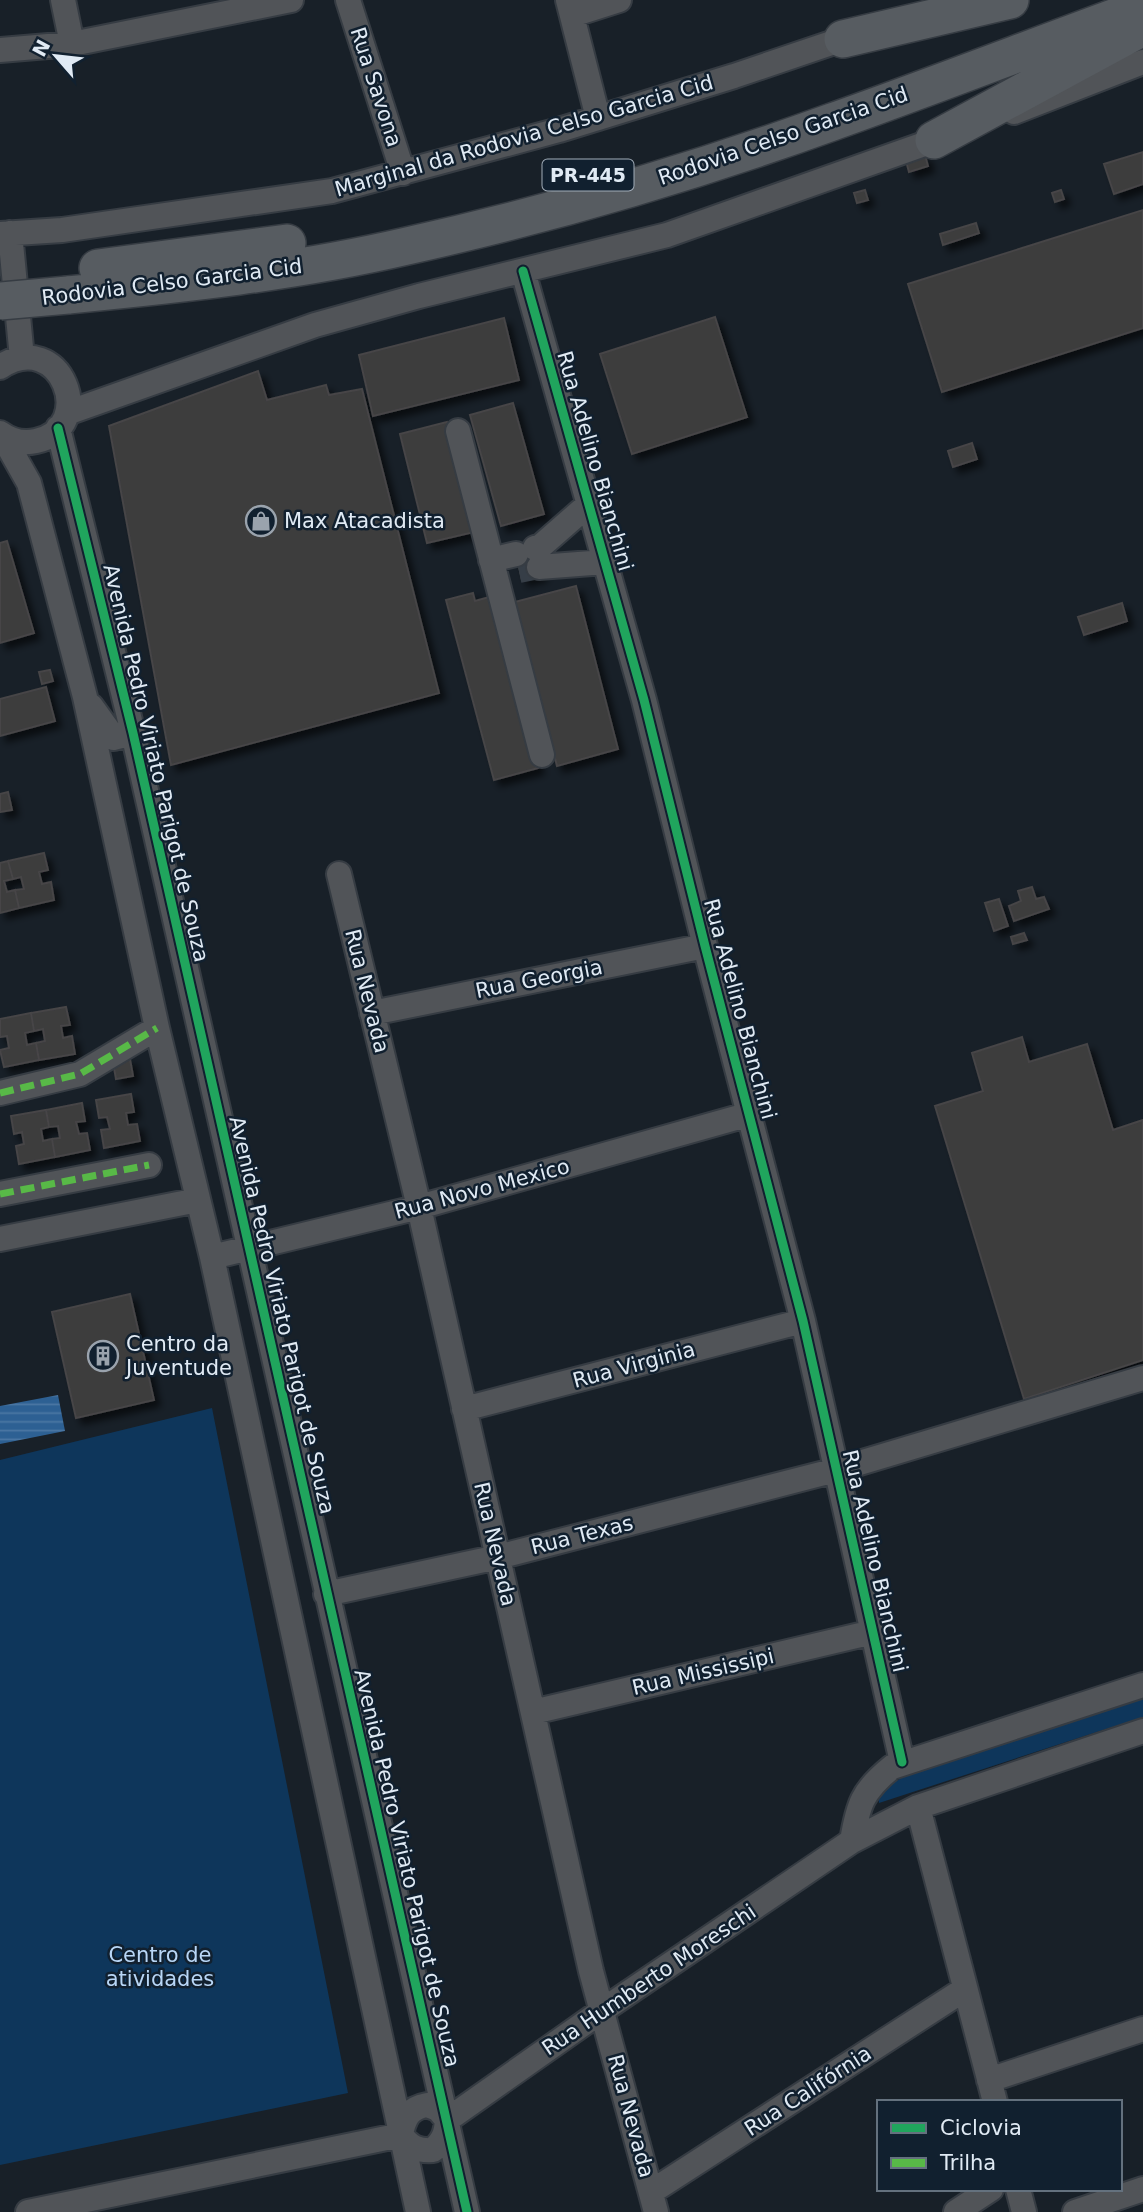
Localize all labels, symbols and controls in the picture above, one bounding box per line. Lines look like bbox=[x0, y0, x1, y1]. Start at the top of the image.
north arrow bbox=[21, 21, 91, 91]
street label: Rua Savona bbox=[345, 24, 407, 150]
text: N bbox=[28, 36, 54, 60]
street label: Marginal da Rodovia Celso Garcia Cid bbox=[332, 70, 716, 202]
street label: Rodovia Celso Garcia Cid bbox=[655, 82, 911, 190]
road number: PR-445 bbox=[542, 160, 634, 190]
street label: Rodovia Celso Garcia Cid bbox=[40, 254, 304, 310]
street label: Rua Adelino Bianchini bbox=[552, 348, 638, 574]
shop icon: Max Atacadista bbox=[244, 504, 278, 538]
place label: Max Atacadista bbox=[284, 509, 445, 533]
street label: Avenida Pedro Viriato Parigot de Souza bbox=[98, 562, 214, 964]
street label: Rua Adelino Bianchini bbox=[699, 896, 781, 1122]
street label: Rua Nevada bbox=[340, 927, 394, 1055]
street label: Rua Georgia bbox=[473, 955, 605, 1003]
street label: Avenida Pedro Viriato Parigot de Souza bbox=[224, 1114, 340, 1516]
street label: Rua Novo Mexico bbox=[392, 1154, 572, 1224]
place label: Centro da Juventude bbox=[124, 1332, 232, 1380]
street label: Rua Virginia bbox=[570, 1337, 698, 1393]
building icon: Centro da Juventude bbox=[86, 1339, 120, 1373]
street label: Rua Adelino Bianchini bbox=[838, 1447, 912, 1675]
street label: Rua Nevada bbox=[469, 1480, 521, 1608]
street label: Rua Texas bbox=[528, 1511, 636, 1559]
street label: Rua Mississipi bbox=[630, 1644, 776, 1700]
street label: Avenida Pedro Viriato Parigot de Souza bbox=[349, 1667, 465, 2069]
street label: Rua Humberto Moreschi bbox=[538, 1899, 760, 2061]
park label: Centro de atividades bbox=[106, 1943, 214, 1991]
street label: Rua Califórnia bbox=[740, 2041, 876, 2141]
street label: Rua Nevada bbox=[603, 2052, 659, 2180]
legend bbox=[877, 2100, 1122, 2191]
text: Ciclovia bbox=[940, 2116, 1022, 2140]
text: Trilha bbox=[939, 2151, 996, 2175]

